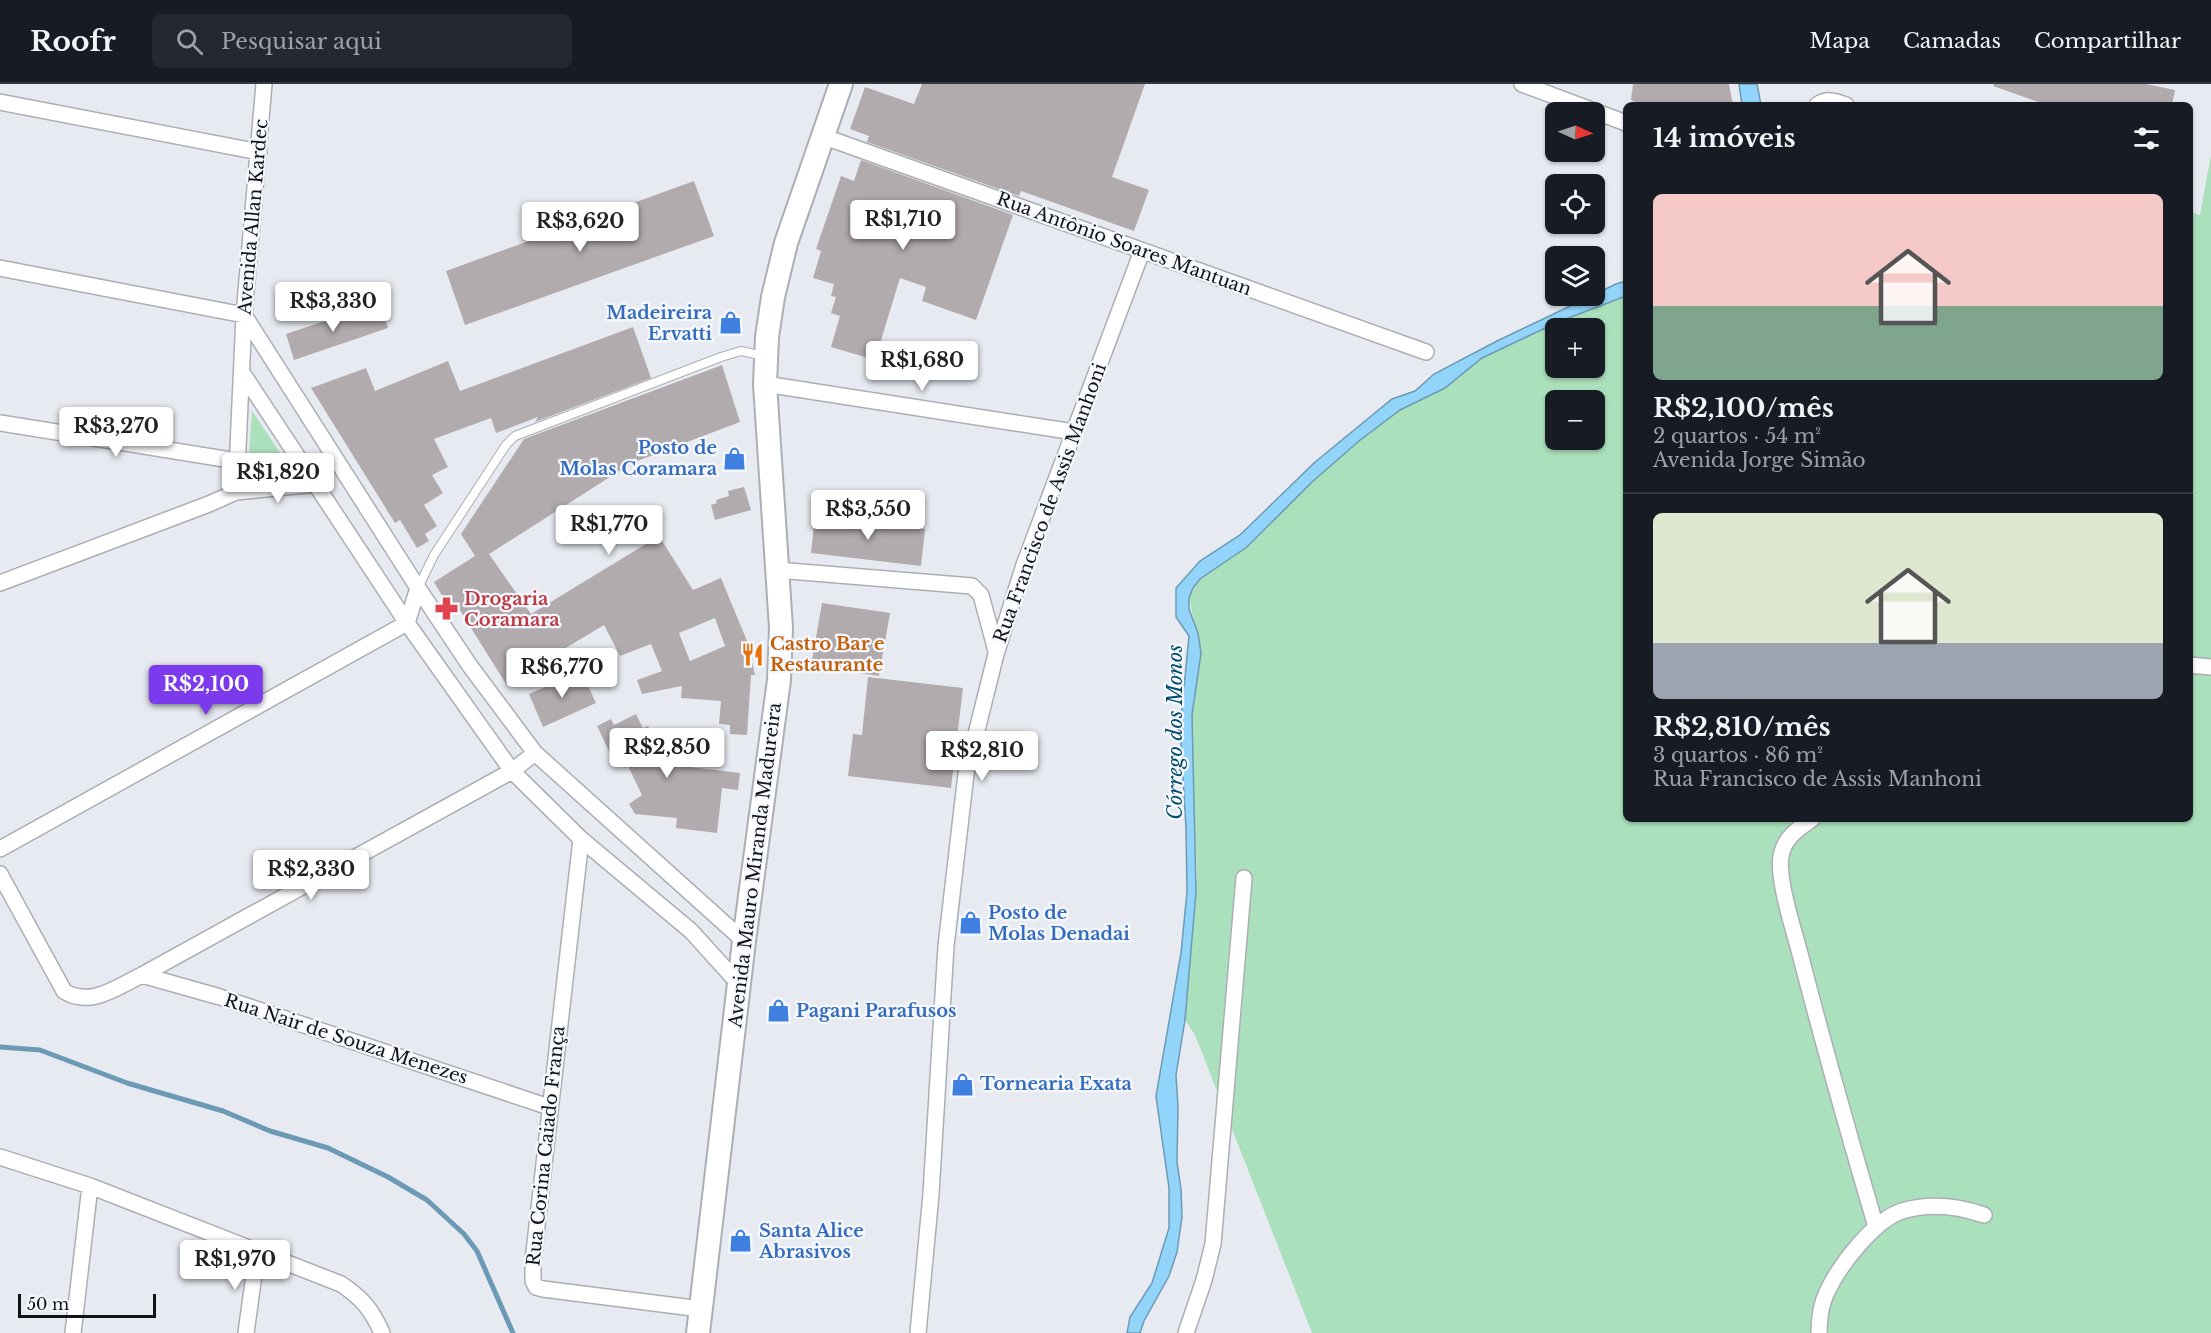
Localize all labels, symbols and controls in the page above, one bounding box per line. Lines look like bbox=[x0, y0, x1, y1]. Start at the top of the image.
search box bbox=[152, 14, 572, 68]
text: Roofr bbox=[30, 24, 116, 59]
icon: search bbox=[173, 25, 206, 58]
text: Pesquisar aqui bbox=[221, 28, 382, 55]
text: Mapa bbox=[1810, 28, 1870, 54]
text: Camadas bbox=[1903, 28, 2001, 54]
text: Compartilhar bbox=[2034, 28, 2181, 54]
north arrow bbox=[1545, 102, 1605, 162]
map controls bbox=[1545, 102, 1605, 450]
street label: Avenida Allan Kardec bbox=[233, 118, 273, 317]
text: 14 imóveis bbox=[1653, 122, 1796, 154]
icon: filters bbox=[2130, 122, 2163, 155]
button: locate bbox=[1545, 174, 1605, 234]
street label: Rua Antônio Soares Mantuan bbox=[994, 188, 1254, 300]
pin: R$1,710 bbox=[848, 200, 958, 251]
pin: R$3,620 bbox=[525, 202, 635, 253]
text: R$1,710 bbox=[864, 207, 942, 231]
text: R$3,620 bbox=[536, 209, 624, 233]
icon: home bbox=[1854, 233, 1962, 341]
button: layers bbox=[1545, 246, 1605, 306]
pin: R$3,330 bbox=[278, 282, 388, 333]
text: R$3,330 bbox=[289, 289, 377, 313]
place label: Madeireira Ervatti bbox=[606, 302, 713, 345]
shop icon: Madeireira Ervatti bbox=[717, 310, 743, 336]
button: + bbox=[1545, 318, 1605, 378]
pin: R$1,680 bbox=[867, 341, 977, 392]
text: R$1,680 bbox=[880, 348, 964, 372]
street label: Rua Francisco de Assis Manhoni bbox=[989, 360, 1111, 646]
button: − bbox=[1545, 390, 1605, 450]
text: R$2,100/mês bbox=[1653, 392, 1834, 424]
pin: R$3,270 bbox=[61, 407, 171, 458]
text: R$3,270 bbox=[73, 414, 159, 438]
text: 2 quartos · 54 m² bbox=[1653, 424, 1821, 448]
place label: Posto de Molas Coramara bbox=[560, 437, 718, 480]
shop icon: Posto de Molas Coramara bbox=[722, 445, 748, 471]
text: Avenida Jorge Simão bbox=[1653, 448, 1866, 472]
pin: R$1,820 bbox=[223, 453, 333, 504]
text: R$1,820 bbox=[236, 460, 320, 484]
pin: R$3,550 bbox=[813, 490, 923, 541]
text: R$3,550 bbox=[825, 497, 911, 521]
pin: R$1,770 bbox=[554, 505, 664, 556]
text: R$1,770 bbox=[570, 512, 648, 536]
icon: home bbox=[1854, 552, 1962, 660]
place label: Drogaria Coramara bbox=[464, 588, 560, 631]
pharmacy icon: Drogaria Coramara bbox=[433, 596, 459, 622]
place label: Castro Bar e Restaurante bbox=[770, 633, 885, 676]
restaurant icon: Castro Bar e Restaurante bbox=[739, 641, 765, 667]
water label: Córrego dos Monos bbox=[1163, 644, 1187, 820]
pin: R$6,770 bbox=[507, 648, 617, 699]
text: R$6,770 bbox=[520, 655, 604, 679]
pin: R$2,100 bbox=[151, 665, 261, 716]
text: R$2,100 bbox=[163, 672, 249, 696]
street label: Avenida Mauro Miranda Madureira bbox=[724, 701, 786, 1030]
text: R$2,810/mês bbox=[1653, 711, 1831, 743]
pin: R$2,850 bbox=[612, 728, 722, 779]
pin: R$2,810 bbox=[927, 731, 1037, 782]
text: R$2,850 bbox=[623, 735, 711, 759]
text: R$2,810 bbox=[940, 738, 1024, 762]
text: 3 quartos · 86 m² bbox=[1653, 743, 1823, 767]
text: Rua Francisco de Assis Manhoni bbox=[1653, 767, 1982, 791]
pin: R$2,330 bbox=[256, 850, 366, 901]
text: R$2,330 bbox=[267, 857, 355, 881]
place label: Posto de Molas Denadai bbox=[988, 902, 1130, 945]
shop icon: Posto de Molas Denadai bbox=[957, 910, 983, 936]
street label: Rua Nair de Souza Menezes bbox=[221, 989, 471, 1089]
shop icon: Pagani Parafusos bbox=[765, 998, 791, 1024]
place label: Pagani Parafusos bbox=[796, 1000, 957, 1022]
street label: Rua Corina Caiado França bbox=[522, 1025, 570, 1267]
shop icon: Tornearia Exata bbox=[949, 1071, 975, 1097]
place label: Tornearia Exata bbox=[980, 1073, 1132, 1095]
place label: Santa Alice Abrasivos bbox=[758, 1220, 864, 1263]
shop icon: Santa Alice Abrasivos bbox=[728, 1228, 754, 1254]
pin: R$1,970 bbox=[180, 1240, 290, 1291]
text: R$1,970 bbox=[194, 1247, 276, 1271]
scale bar bbox=[18, 1291, 156, 1318]
text: 50 m bbox=[27, 1294, 69, 1314]

